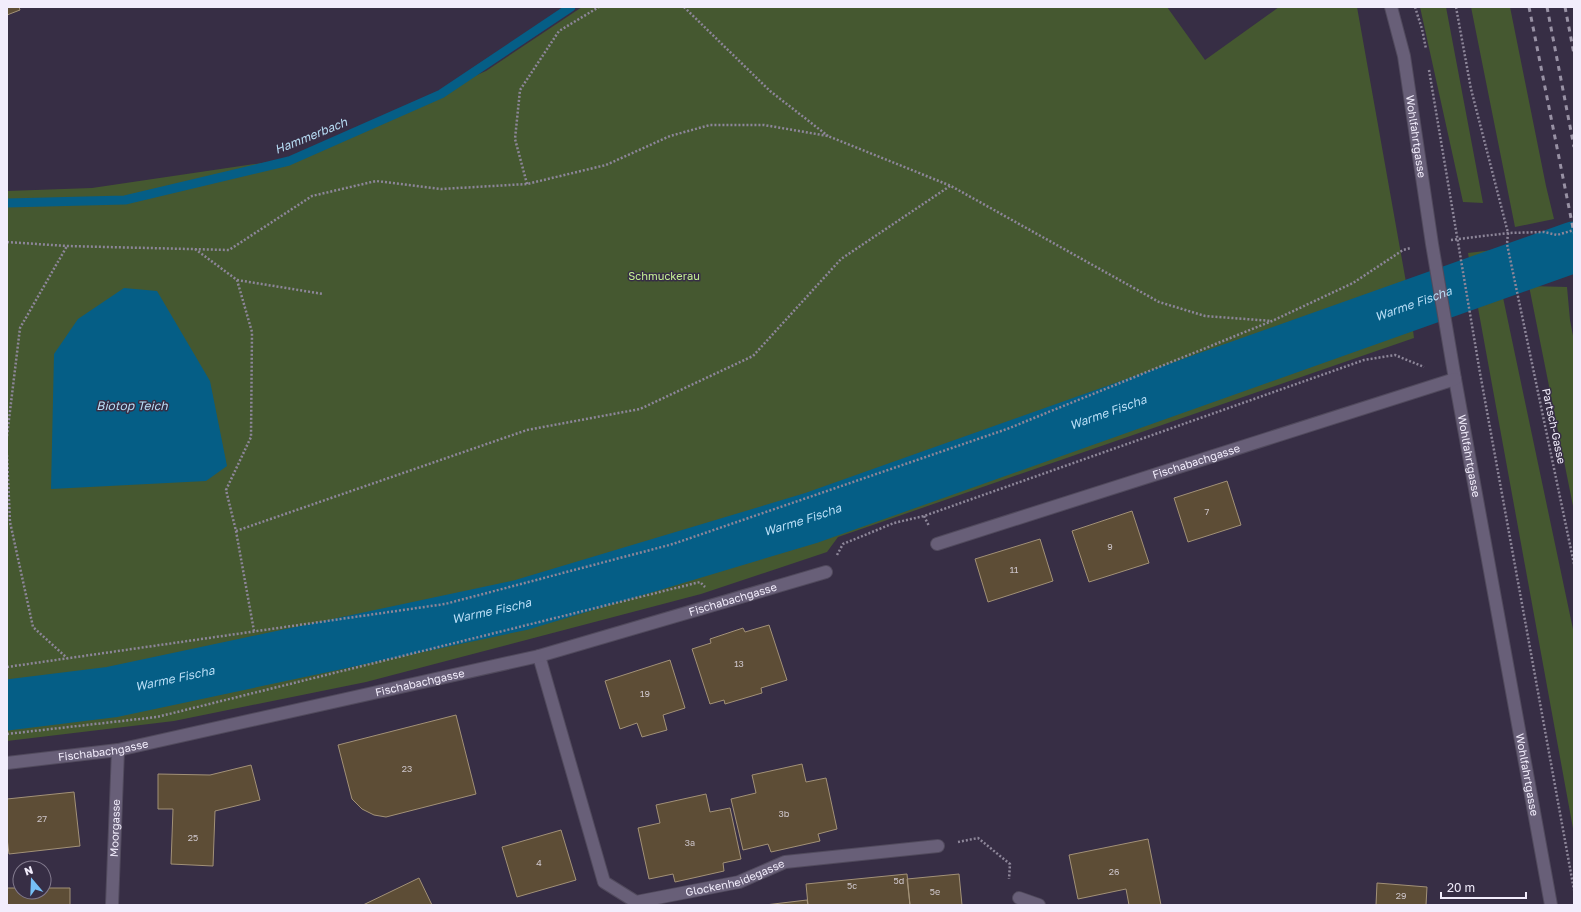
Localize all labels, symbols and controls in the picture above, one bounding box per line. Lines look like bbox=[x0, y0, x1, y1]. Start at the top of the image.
street label: Wohlfahrtgasse bbox=[1404, 94, 1429, 179]
water label: Hammerbach bbox=[272, 114, 350, 157]
park label: Schmuckerau bbox=[628, 269, 700, 282]
water label: Warme Fischa bbox=[1373, 283, 1455, 324]
street label: Partsch-Gasse bbox=[1540, 387, 1569, 465]
water label: Warme Fischa bbox=[1067, 391, 1150, 433]
water label: Biotop Teich bbox=[96, 398, 168, 413]
street label: Wohlfahrtgasse bbox=[1456, 414, 1483, 498]
street label: Fischabachgasse bbox=[1151, 441, 1241, 481]
water label: Warme Fischa bbox=[762, 499, 844, 539]
house number: 7 bbox=[1205, 506, 1210, 517]
house number: 9 bbox=[1107, 541, 1113, 552]
house number: 11 bbox=[1010, 564, 1019, 575]
street label: Fischabachgasse bbox=[687, 580, 778, 618]
water label: Warme Fischa bbox=[451, 594, 534, 626]
house number: 13 bbox=[734, 658, 744, 669]
water label: Warme Fischa bbox=[134, 662, 217, 694]
street label: Fischabachgasse bbox=[374, 666, 466, 698]
house number: 19 bbox=[640, 688, 650, 699]
street label: Wohlfahrtgasse bbox=[1514, 732, 1542, 817]
street label: Fischabachgasse bbox=[57, 736, 149, 763]
house number: 23 bbox=[402, 763, 412, 774]
street label: Moorgasse bbox=[107, 799, 122, 857]
house number: 3b bbox=[779, 808, 790, 819]
house number: 27 bbox=[37, 813, 47, 824]
house number: 25 bbox=[188, 832, 198, 843]
house number: 3a bbox=[685, 837, 695, 848]
street label: Glockenheidegasse bbox=[684, 856, 786, 898]
house number: 4 bbox=[536, 857, 542, 868]
north arrow bbox=[12, 860, 52, 900]
text: N bbox=[23, 863, 35, 878]
house number: 26 bbox=[1109, 866, 1119, 877]
scale bar bbox=[1441, 874, 1526, 900]
house number: 5d bbox=[894, 875, 904, 886]
house number: 5c bbox=[847, 880, 857, 891]
text: 20 m bbox=[1447, 880, 1475, 895]
house number: 5e bbox=[930, 886, 940, 897]
house number: 29 bbox=[1396, 890, 1406, 901]

